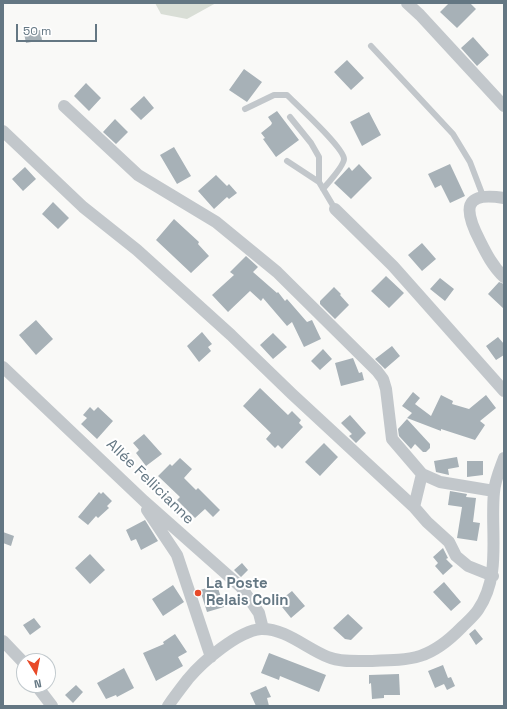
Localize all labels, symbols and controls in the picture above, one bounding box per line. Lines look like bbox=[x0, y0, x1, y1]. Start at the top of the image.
scale bar bbox=[18, 16, 99, 42]
text: 50 m bbox=[23, 23, 51, 39]
street label: Allée Fellicianne bbox=[102, 436, 198, 528]
place label: La Poste Relais Colin bbox=[206, 575, 289, 610]
marker: La Poste Relais Colin bbox=[193, 588, 203, 598]
north arrow bbox=[16, 653, 56, 693]
text: N bbox=[33, 676, 43, 691]

